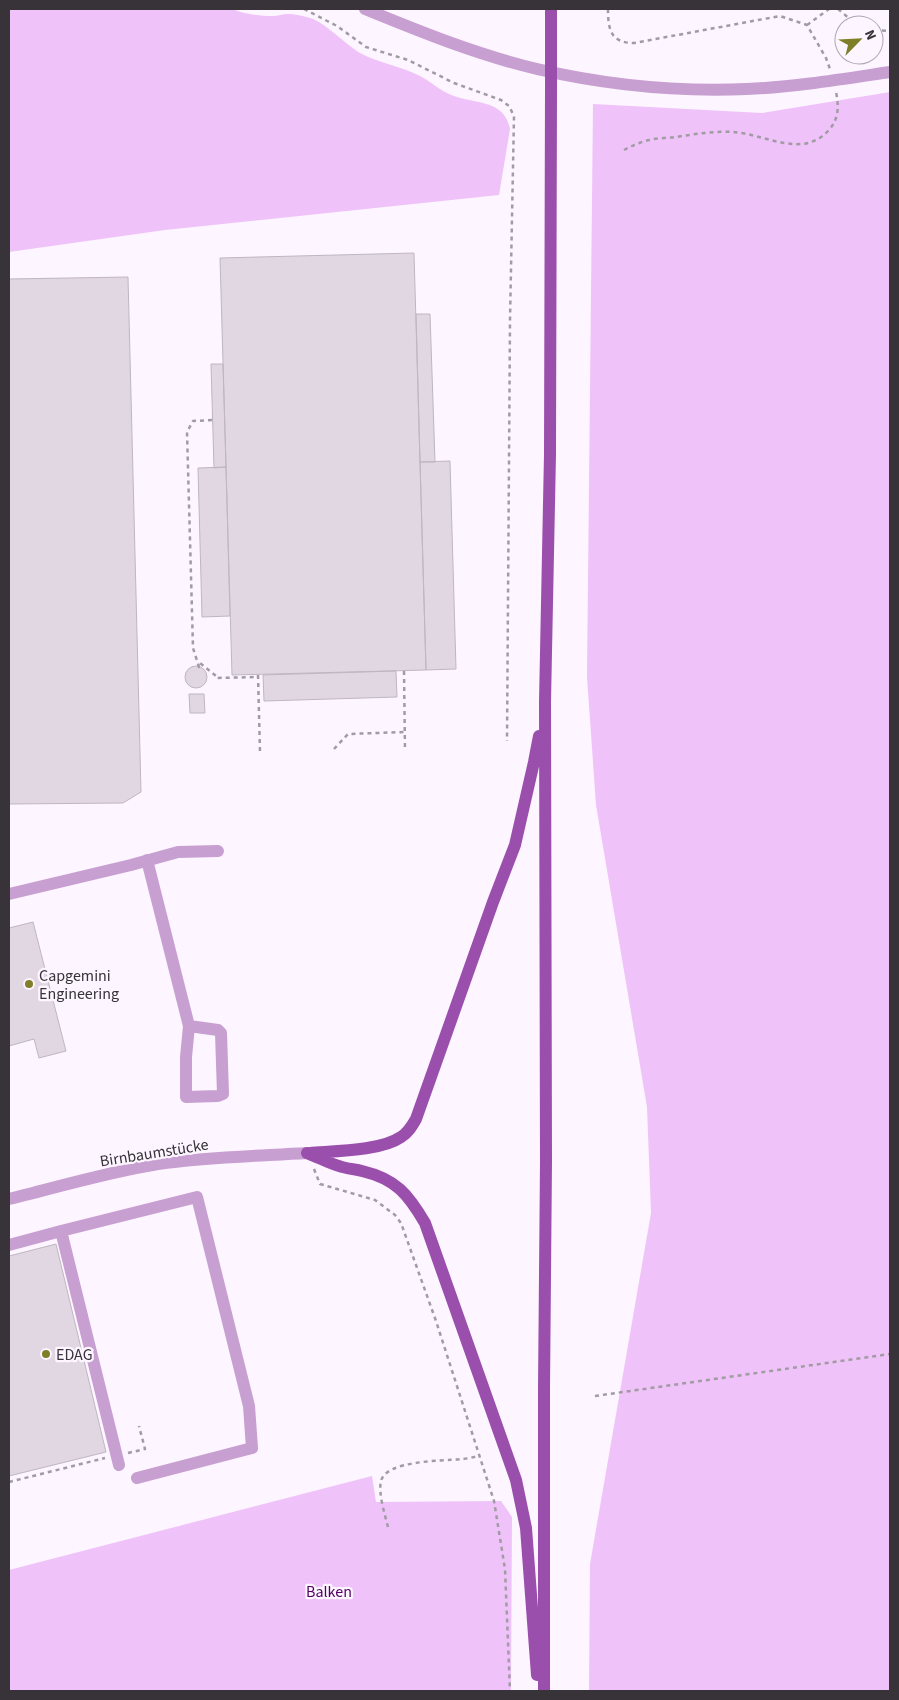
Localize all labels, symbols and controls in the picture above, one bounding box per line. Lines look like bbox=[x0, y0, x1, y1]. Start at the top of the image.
north arrow bbox=[834, 15, 884, 65]
text: N bbox=[859, 27, 881, 43]
place label: Capgemini Engineering bbox=[39, 965, 119, 1005]
marker: Capgemini Engineering bbox=[23, 978, 35, 990]
street label: Birnbaumstücke bbox=[98, 1134, 210, 1172]
place label: EDAG bbox=[56, 1344, 93, 1366]
marker: EDAG bbox=[40, 1348, 52, 1360]
park label: Balken bbox=[306, 1581, 352, 1603]

